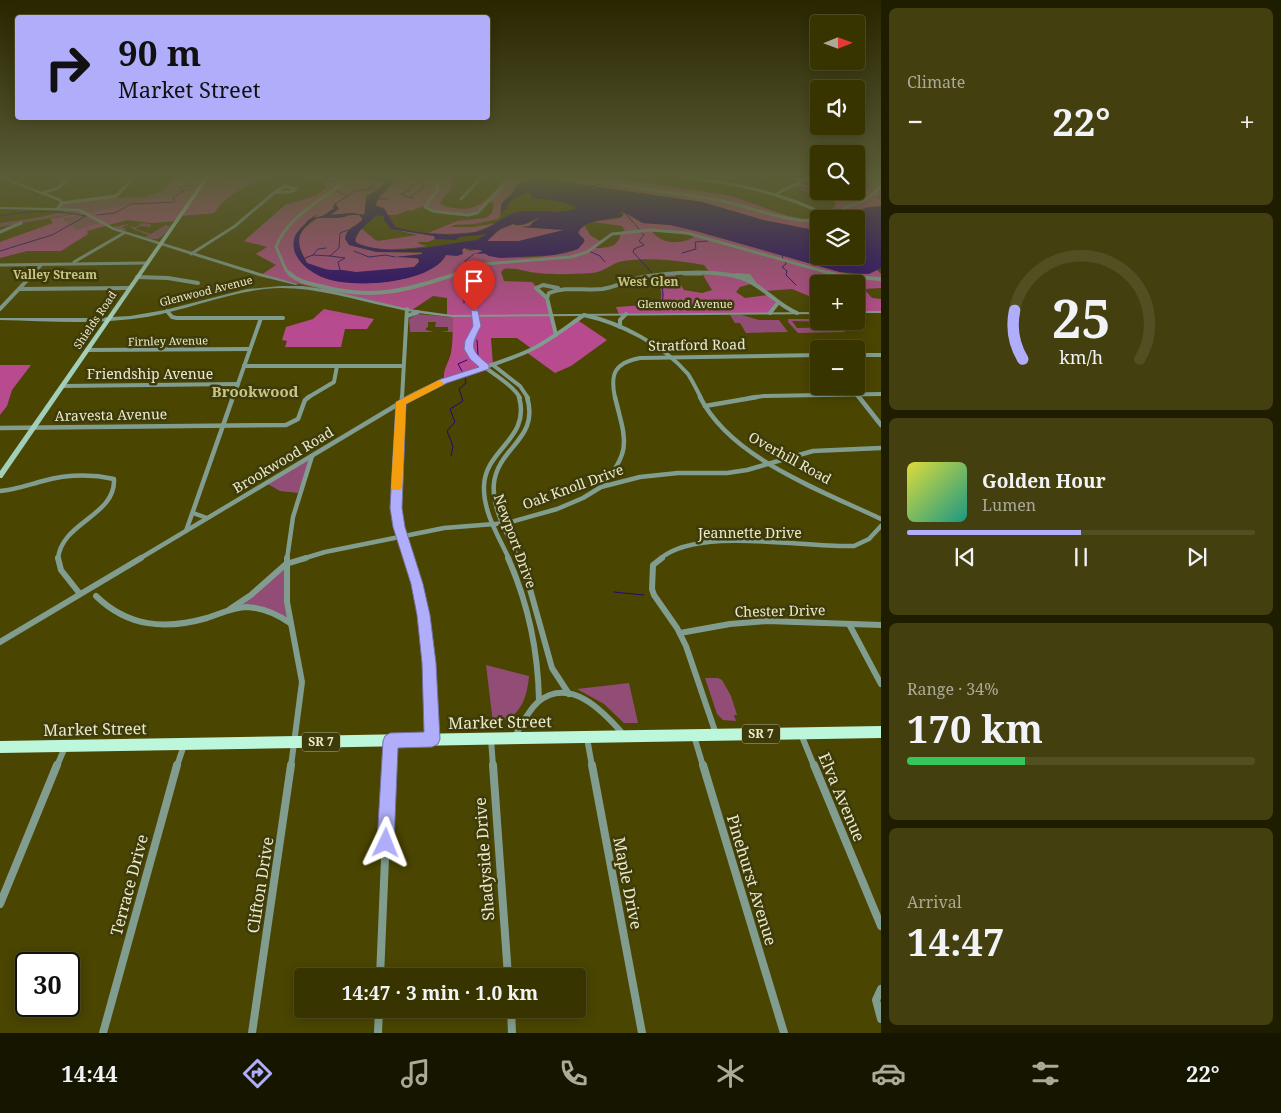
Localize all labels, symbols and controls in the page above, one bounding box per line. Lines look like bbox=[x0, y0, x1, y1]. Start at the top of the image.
north arrow bbox=[810, 15, 865, 70]
map controls bbox=[810, 15, 865, 395]
text: 90 m bbox=[118, 29, 201, 76]
icon: right bbox=[35, 35, 100, 100]
text: Climate bbox=[907, 71, 965, 93]
text: Market Street bbox=[118, 74, 260, 104]
button: sound bbox=[810, 80, 865, 135]
text: 22° bbox=[1052, 95, 1110, 147]
text: − bbox=[907, 102, 923, 140]
text: + bbox=[1239, 102, 1255, 140]
button: search bbox=[810, 145, 865, 200]
button: layers bbox=[810, 210, 865, 265]
pin bbox=[453, 260, 495, 311]
district label: Valley Stream bbox=[13, 266, 97, 283]
icon: arrive bbox=[460, 267, 488, 295]
street label: Glenwood Avenue bbox=[158, 272, 254, 309]
district label: West Glen bbox=[617, 273, 679, 290]
button: + bbox=[810, 275, 865, 330]
text: 25 bbox=[1052, 282, 1110, 353]
street label: Shields Road bbox=[70, 288, 120, 352]
street label: Glenwood Avenue bbox=[637, 296, 733, 311]
street label: Firnley Avenue bbox=[128, 332, 208, 349]
street label: Stratford Road bbox=[648, 334, 746, 355]
button: − bbox=[810, 340, 865, 395]
text: km/h bbox=[1059, 345, 1103, 369]
street label: Friendship Avenue bbox=[87, 364, 213, 383]
district label: Brookwood bbox=[212, 381, 299, 401]
street label: Aravesta Avenue bbox=[55, 404, 167, 425]
street label: Brookwood Road bbox=[229, 422, 337, 497]
street label: Overhill Road bbox=[745, 427, 835, 488]
street label: Oak Knoll Drive bbox=[520, 459, 626, 514]
text: Golden Hour bbox=[982, 468, 1106, 494]
street label: Newport Drive bbox=[490, 491, 541, 591]
text: Lumen bbox=[982, 494, 1036, 516]
street label: Jeannette Drive bbox=[697, 523, 802, 542]
icon: previous bbox=[951, 543, 979, 571]
icon: pause bbox=[1067, 543, 1095, 571]
icon: next bbox=[1183, 543, 1211, 571]
street label: Chester Drive bbox=[734, 600, 826, 621]
text: Range · 34% bbox=[907, 678, 999, 700]
text: 170 km bbox=[907, 702, 1043, 754]
street label: Market Street bbox=[448, 710, 552, 734]
street label: Market Street bbox=[43, 717, 147, 741]
road number: SR 7 bbox=[742, 724, 780, 744]
road number: SR 7 bbox=[302, 732, 340, 752]
street label: Elva Avenue bbox=[813, 749, 871, 845]
street label: Shadyside Drive bbox=[469, 797, 499, 921]
street label: Pinehurst Avenue bbox=[722, 812, 782, 948]
position arrow bbox=[359, 816, 411, 868]
street label: Terrace Drive bbox=[105, 832, 153, 938]
street label: Clifton Drive bbox=[242, 835, 278, 935]
street label: Maple Drive bbox=[608, 835, 648, 931]
text: Arrival bbox=[907, 891, 962, 913]
text: 14:47 bbox=[907, 915, 1004, 967]
speed limit sign: 30 bbox=[15, 952, 80, 1017]
text: 14:47 · 3 min · 1.0 km bbox=[342, 980, 538, 1006]
icon: directions bbox=[240, 1056, 275, 1091]
icon: music bbox=[398, 1056, 433, 1091]
icon: phone bbox=[556, 1056, 591, 1091]
icon: climate bbox=[713, 1056, 748, 1091]
icon: car bbox=[871, 1056, 906, 1091]
icon: filters bbox=[1028, 1056, 1063, 1091]
text: 14:44 bbox=[61, 1058, 118, 1088]
text: 22° bbox=[1186, 1058, 1220, 1088]

